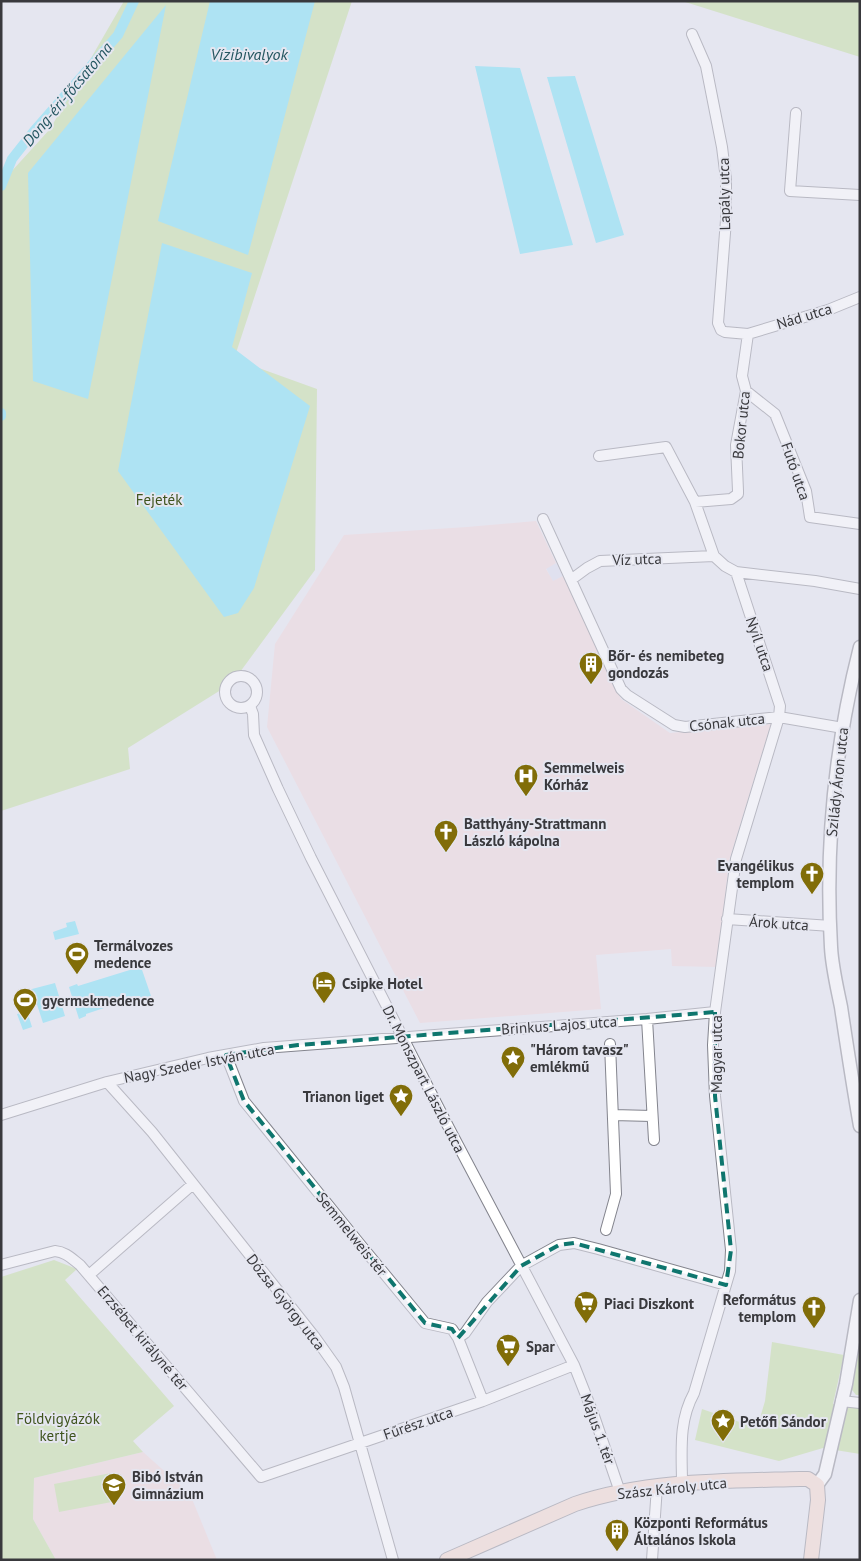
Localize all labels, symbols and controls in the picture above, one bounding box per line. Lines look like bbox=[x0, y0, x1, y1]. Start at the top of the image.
water label: Dong-éri-főcsatorna bbox=[18, 38, 116, 150]
water label: Vízibivalyok bbox=[210, 44, 288, 64]
street label: Lapály utca bbox=[714, 158, 734, 230]
street label: Nád utca bbox=[774, 299, 834, 333]
street label: Bokor utca bbox=[728, 390, 754, 460]
street label: Futó utca bbox=[777, 440, 815, 502]
park label: Fejeték bbox=[136, 490, 183, 509]
street label: Víz utca bbox=[611, 549, 662, 569]
street label: Nyíl utca bbox=[742, 614, 778, 674]
place label: Bőr- és nemibeteg gondozás bbox=[608, 646, 724, 682]
building icon: Bőr- és nemibeteg gondozás bbox=[578, 651, 604, 685]
street label: Csónak utca bbox=[688, 709, 766, 735]
street label: Szilády Áron utca bbox=[822, 726, 852, 838]
place label: Semmelweis Kórház bbox=[544, 758, 624, 794]
hospital icon: Semmelweis Kórház bbox=[513, 763, 539, 797]
place label: Batthyány-Strattmann László kápolna bbox=[464, 814, 606, 850]
church icon: Batthyány-Strattmann László kápolna bbox=[433, 819, 459, 853]
place label: Evangélikus templom bbox=[718, 856, 794, 892]
church icon: Evangélikus templom bbox=[799, 861, 825, 895]
street label: Árok utca bbox=[748, 911, 810, 935]
place label: Termálvozes medence bbox=[94, 936, 173, 972]
sports icon: Termálvozes medence bbox=[64, 941, 90, 975]
hotel icon: Csipke Hotel bbox=[311, 970, 337, 1004]
place label: Csipke Hotel bbox=[342, 974, 423, 993]
sports icon: gyermekmedence bbox=[12, 987, 38, 1021]
place label: gyermekmedence bbox=[42, 991, 155, 1010]
street label: Dr. Monszpart László utca bbox=[378, 1002, 470, 1156]
street label: Brinkus Lajos utca bbox=[500, 1011, 618, 1039]
street label: Magyar utca bbox=[707, 1015, 726, 1093]
street label: Nagy Szeder István utca bbox=[122, 1039, 276, 1087]
place label: "Három tavasz" emlékmű bbox=[530, 1040, 629, 1076]
place icon: "Három tavasz" emlékmű bbox=[500, 1045, 526, 1079]
place icon: Trianon liget bbox=[388, 1083, 414, 1117]
place label: Trianon liget bbox=[303, 1087, 385, 1106]
street label: Semmelweis tér bbox=[312, 1188, 392, 1280]
street label: Dózsa György utca bbox=[243, 1250, 329, 1354]
street label: Erzsébet királyné tér bbox=[94, 1282, 192, 1394]
supermarket icon: Piaci Diszkont bbox=[573, 1290, 599, 1324]
place label: Református templom bbox=[723, 1290, 796, 1326]
place label: Piaci Diszkont bbox=[604, 1294, 695, 1313]
church icon: Református templom bbox=[801, 1295, 827, 1329]
supermarket icon: Spar bbox=[495, 1333, 521, 1367]
place label: Spar bbox=[526, 1337, 555, 1356]
street label: Május 1. tér bbox=[576, 1391, 620, 1467]
street label: Fűrész utca bbox=[381, 1402, 455, 1444]
place icon: Petőfi Sándor bbox=[710, 1408, 736, 1442]
park label: Földvigyázók kertje bbox=[16, 1409, 101, 1445]
place label: Petőfi Sándor bbox=[740, 1412, 827, 1431]
place label: Bibó István Gimnázium bbox=[132, 1467, 204, 1503]
school or university icon: Bibó István Gimnázium bbox=[101, 1472, 127, 1506]
street label: Szász Károly utca bbox=[616, 1473, 728, 1503]
place label: Központi Református Általános Iskola bbox=[634, 1513, 768, 1549]
building icon: Központi Református Általános Iskola bbox=[604, 1518, 630, 1552]

